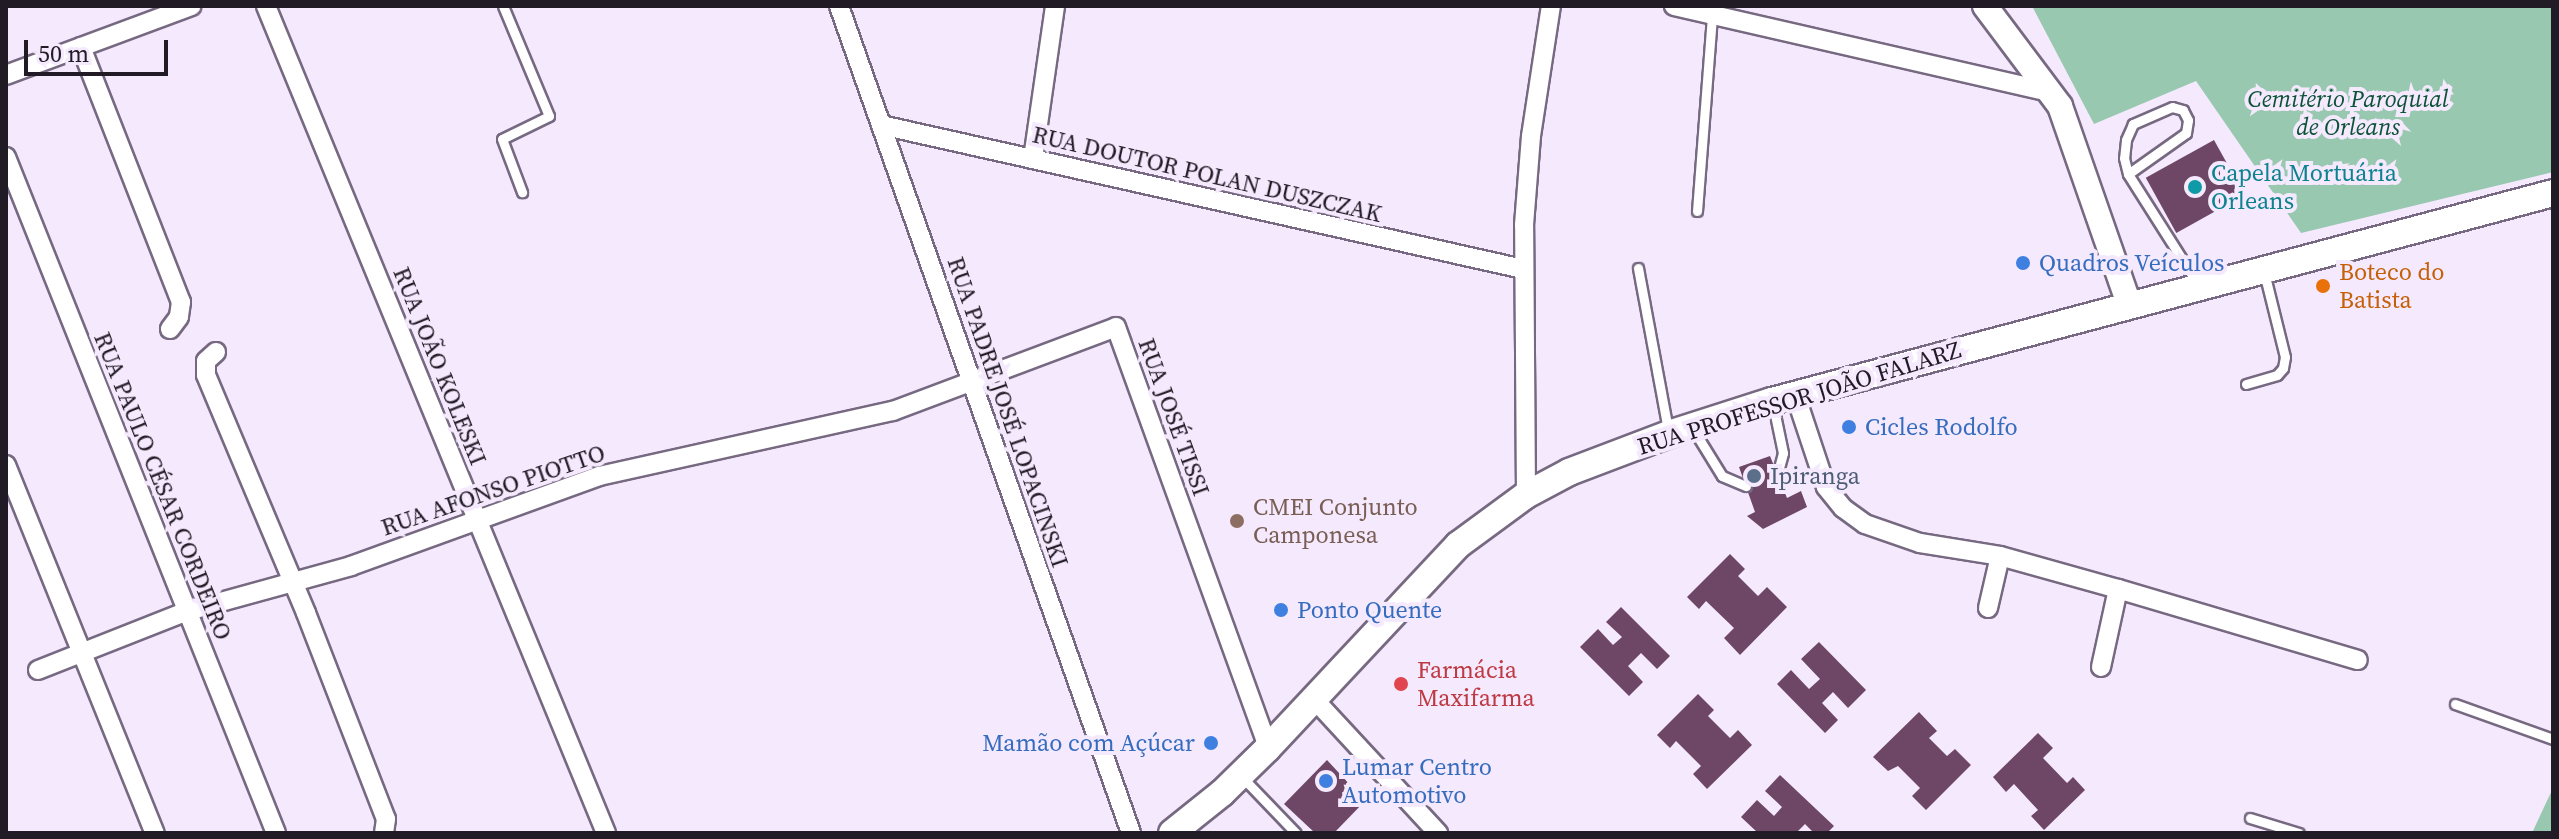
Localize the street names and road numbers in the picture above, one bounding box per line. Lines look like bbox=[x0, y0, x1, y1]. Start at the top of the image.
street label: RUA DOUTOR POLAN DUSZCZAK bbox=[1030, 120, 1384, 228]
street label: RUA PADRE JOSÉ LOPACINSKI bbox=[941, 253, 1075, 571]
street label: RUA JOÃO KOLESKI bbox=[387, 263, 493, 469]
street label: RUA PAULO CÉSAR CORDEIRO bbox=[88, 328, 238, 644]
street label: RUA JOSÉ TISSI bbox=[1132, 334, 1216, 500]
street label: RUA PROFESSOR JOÃO FALARZ bbox=[1634, 335, 1964, 461]
street label: RUA AFONSO PIOTTO bbox=[377, 438, 609, 542]

